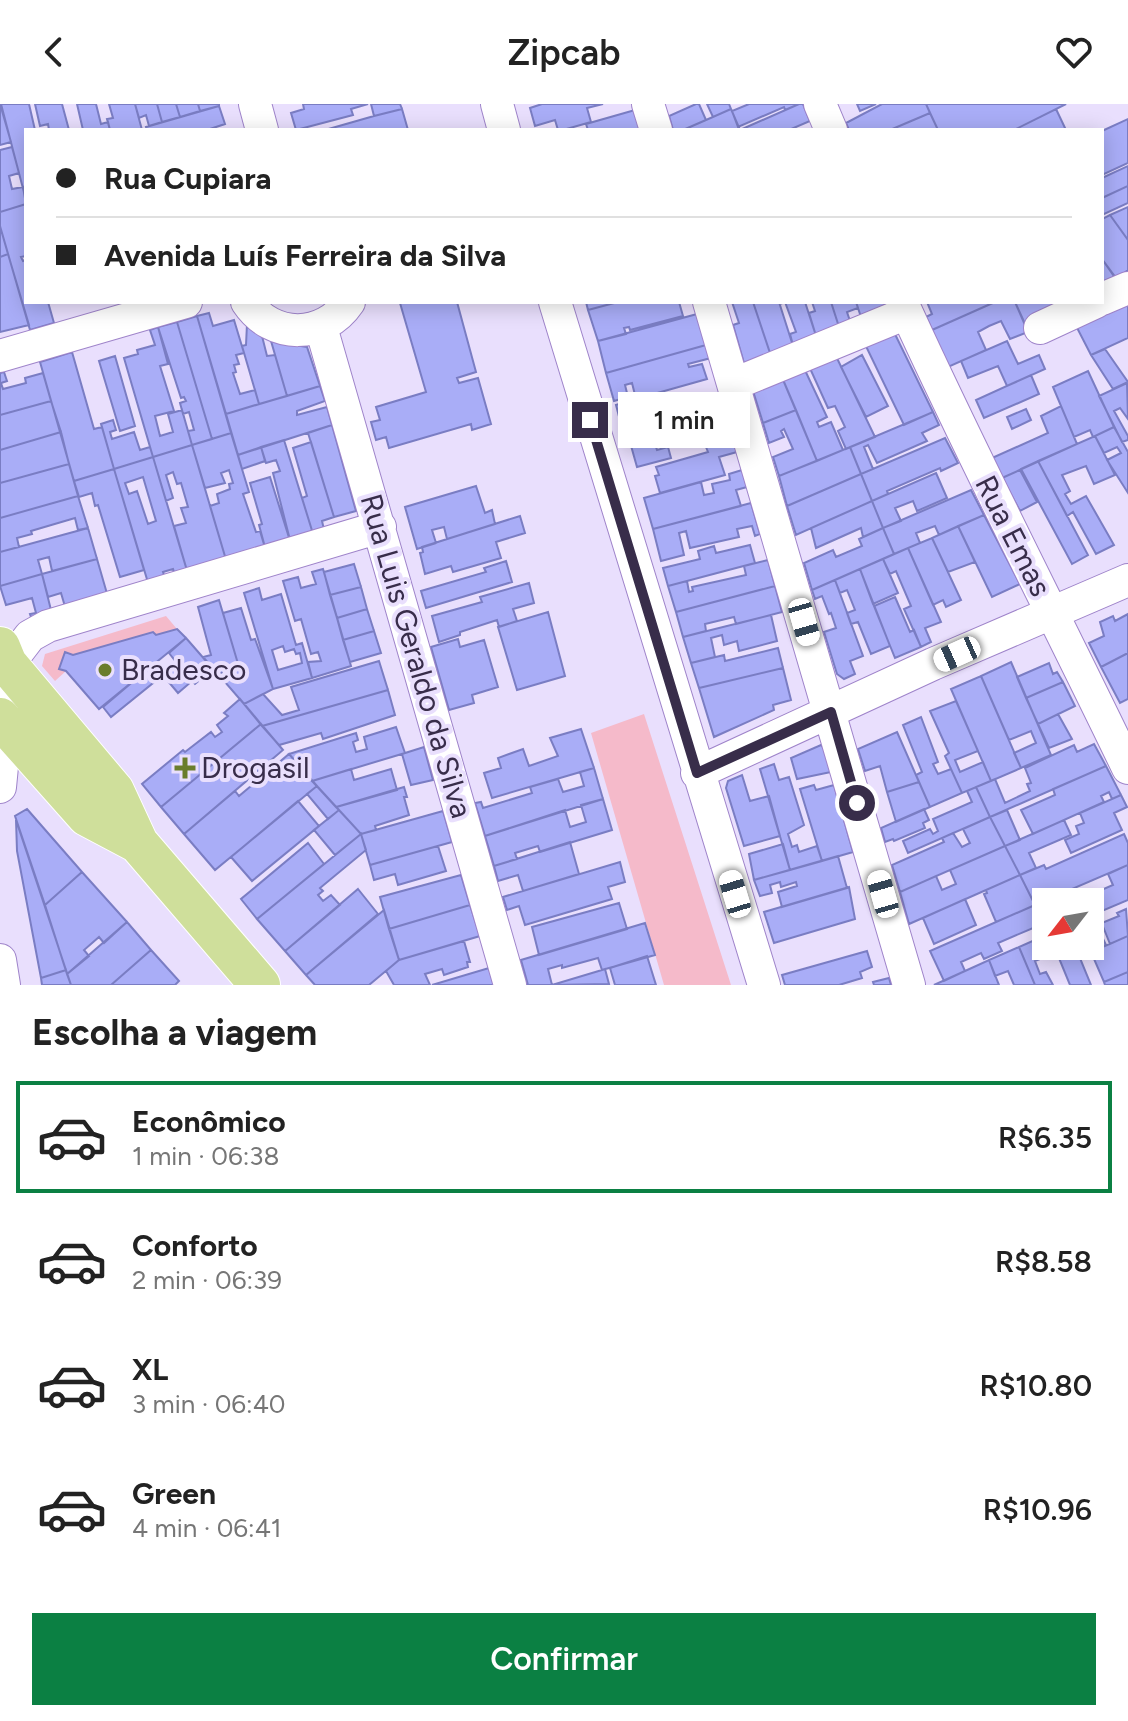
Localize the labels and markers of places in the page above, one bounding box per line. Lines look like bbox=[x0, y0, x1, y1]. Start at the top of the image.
place label: Bradesco bbox=[121, 651, 246, 688]
marker: Bradesco bbox=[96, 661, 114, 679]
place label: Drogasil bbox=[201, 749, 310, 786]
marker: Drogasil bbox=[176, 759, 194, 777]

